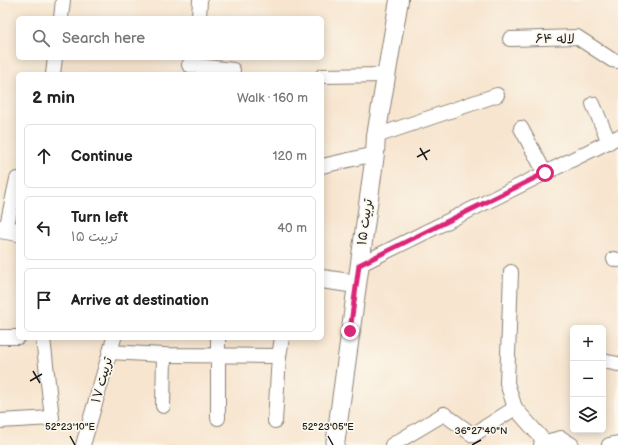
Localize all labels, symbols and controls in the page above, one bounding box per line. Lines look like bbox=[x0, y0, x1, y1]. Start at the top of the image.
search box bbox=[16, 16, 324, 60]
icon: search bbox=[30, 27, 52, 49]
text: Search here bbox=[62, 29, 145, 48]
street label: لاله ۶۴ bbox=[535, 31, 575, 47]
text: 2 min bbox=[32, 88, 75, 108]
text: Walk · 160 m bbox=[237, 90, 308, 106]
icon: ahead bbox=[33, 145, 55, 167]
text: Continue bbox=[71, 147, 133, 166]
text: 120 m bbox=[272, 148, 307, 164]
route start bbox=[536, 164, 554, 182]
street label: تربیت ۱۵ bbox=[354, 198, 376, 246]
text: Turn left bbox=[71, 208, 128, 227]
icon: left bbox=[33, 217, 55, 239]
text: 40 m bbox=[277, 220, 307, 236]
text: تربیت ۱۵ bbox=[71, 229, 118, 245]
icon: arrive bbox=[33, 289, 55, 311]
text: Arrive at destination bbox=[71, 291, 209, 310]
route end bbox=[341, 322, 359, 340]
map controls bbox=[570, 325, 606, 433]
button: + bbox=[570, 325, 606, 361]
street label: تربیت ۱۷ bbox=[88, 355, 116, 405]
button: − bbox=[570, 361, 606, 397]
button: layers bbox=[570, 397, 606, 433]
text: 52°23'10"E bbox=[45, 421, 95, 433]
text: 52°23'05"E bbox=[302, 421, 354, 433]
text: 36°27'40"N bbox=[455, 425, 507, 437]

